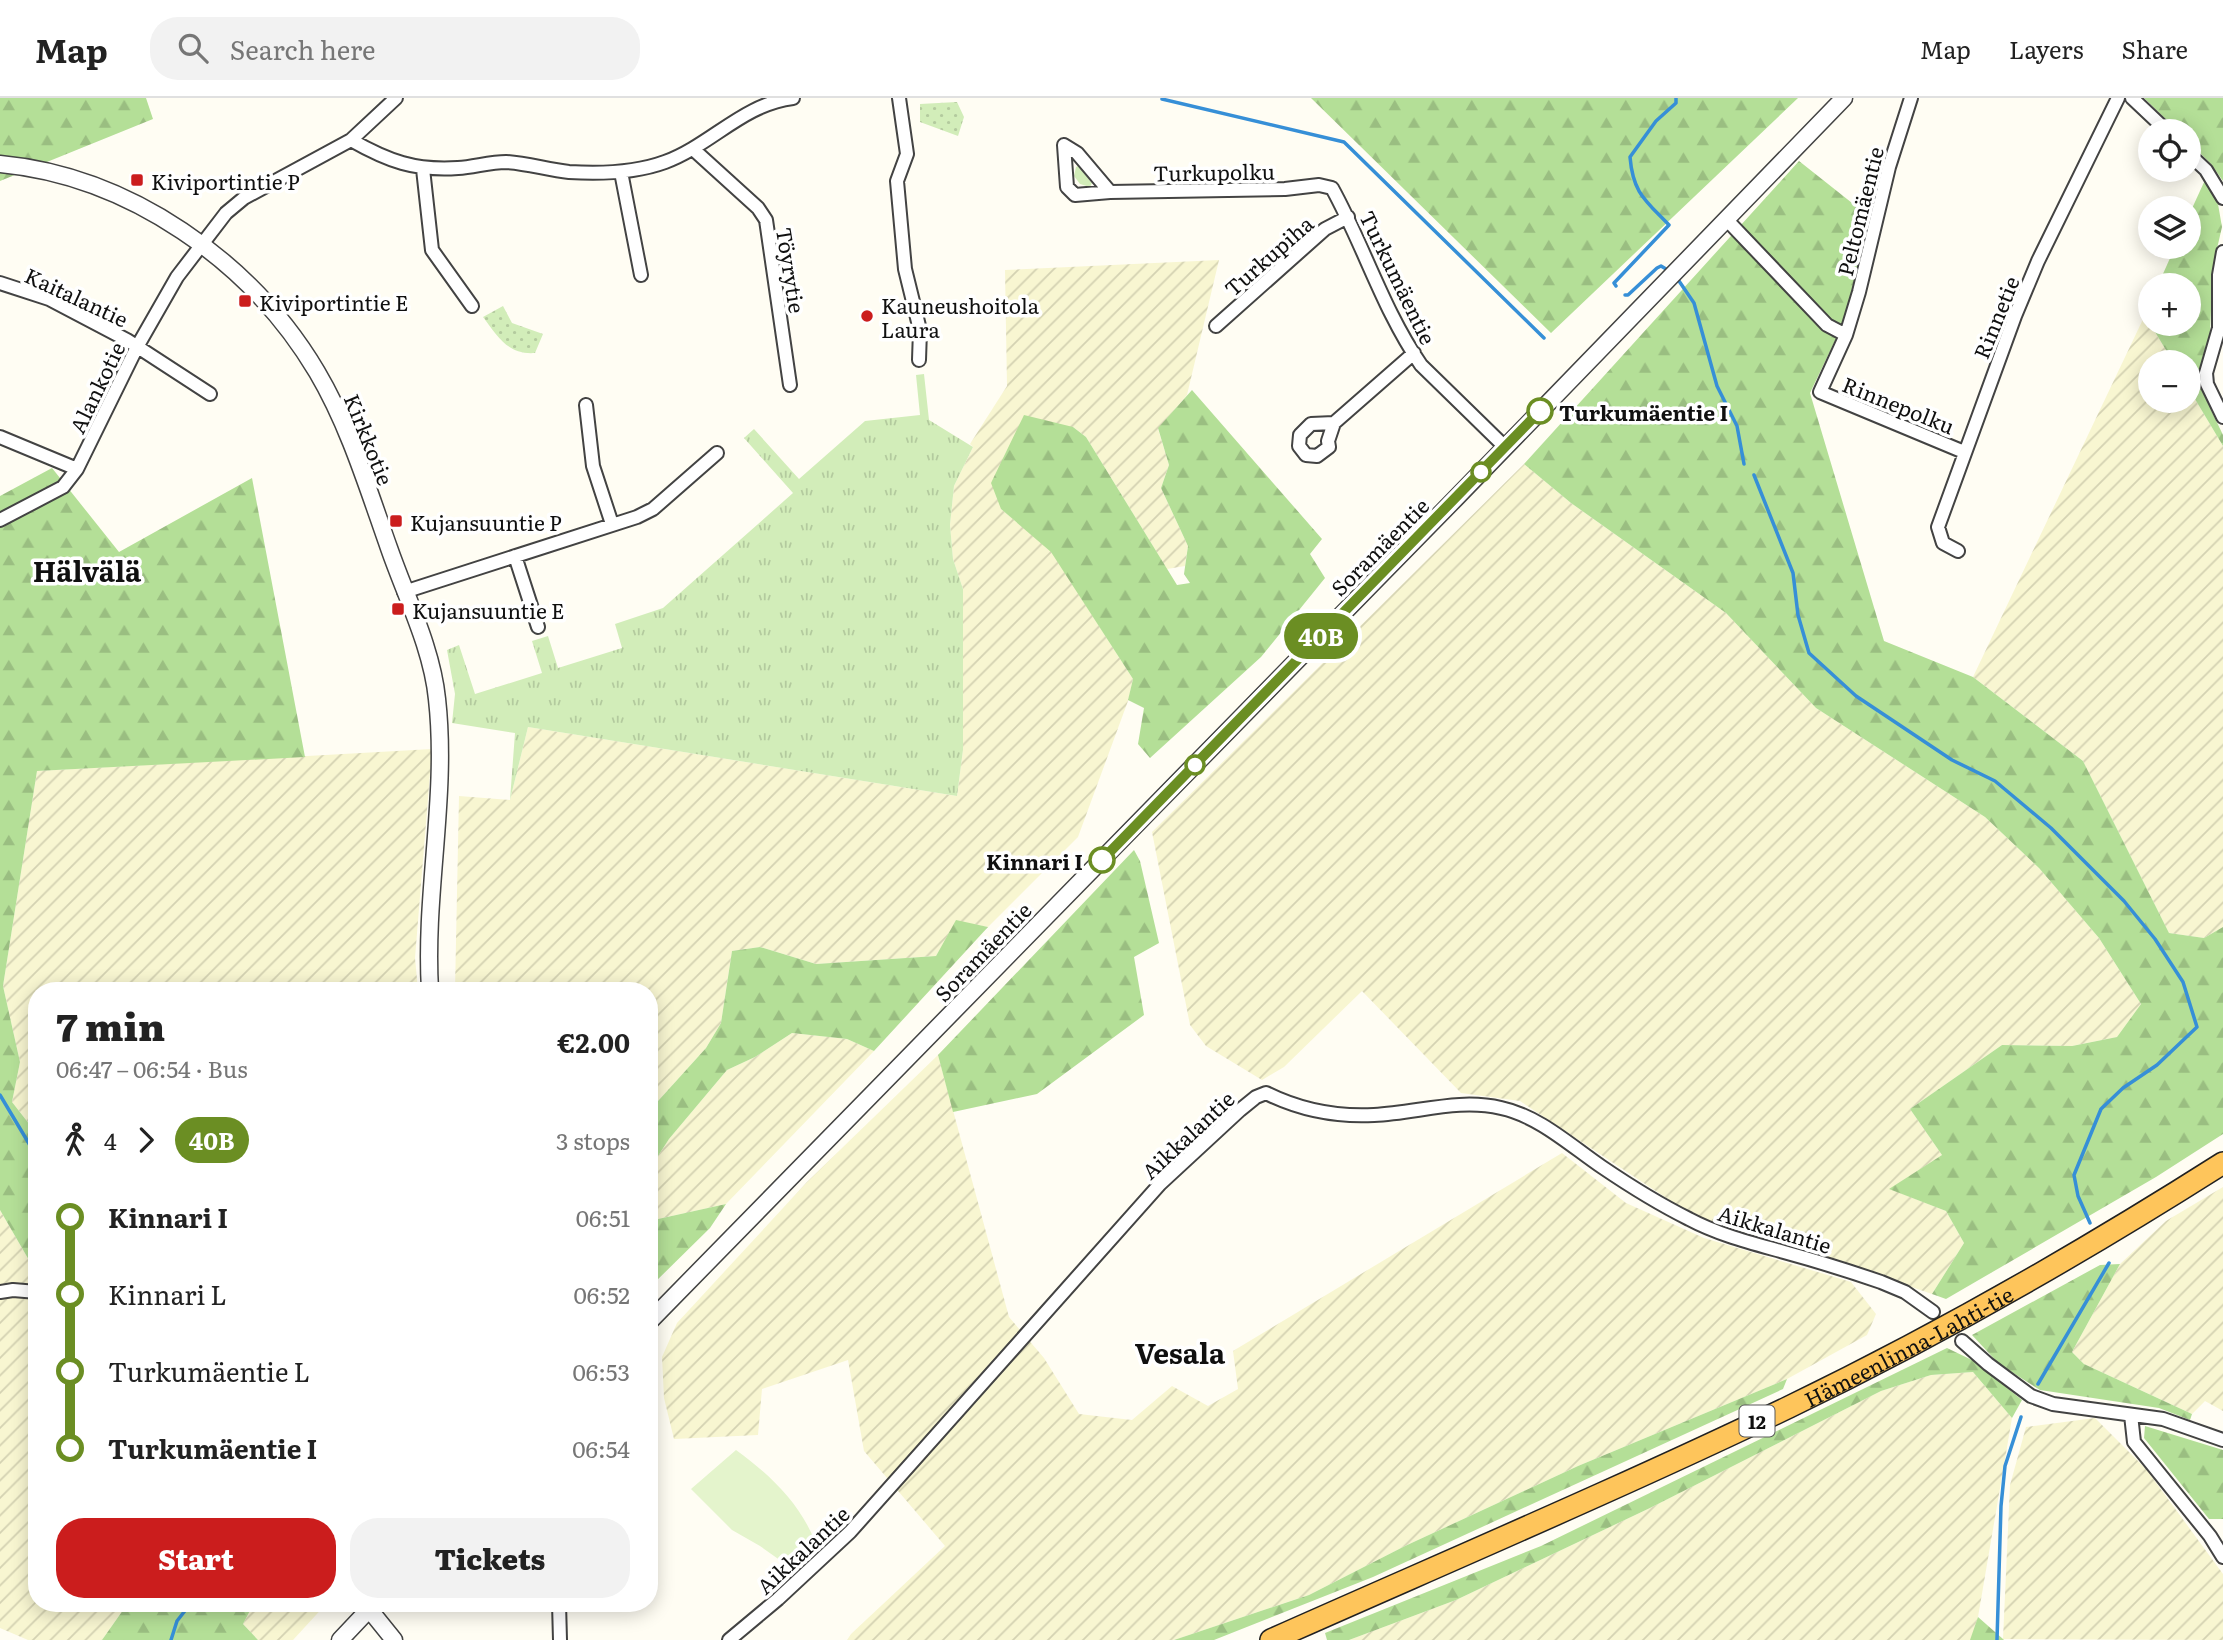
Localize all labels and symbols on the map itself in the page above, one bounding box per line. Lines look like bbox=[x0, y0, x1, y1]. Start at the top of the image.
street label: Peltomäentie bbox=[1828, 143, 1890, 279]
street label: Turkupolku bbox=[1153, 154, 1275, 188]
place label: Kiviportintie P bbox=[151, 165, 300, 196]
marker: Kiviportintie P bbox=[129, 172, 145, 188]
street label: Turkumäentie bbox=[1353, 205, 1445, 349]
street label: Turkupiha bbox=[1217, 207, 1320, 302]
street label: Töyrytie bbox=[770, 225, 814, 315]
street label: Kaitalantie bbox=[20, 259, 134, 333]
street label: Rinnetie bbox=[1964, 271, 2026, 363]
place label: Kiviportintie E bbox=[259, 286, 408, 317]
place label: Kauneushoitola Laura bbox=[881, 289, 1040, 344]
marker: Kiviportintie E bbox=[237, 293, 253, 309]
marker: Kauneushoitola Laura bbox=[859, 308, 875, 324]
street label: Alankotie bbox=[60, 336, 132, 438]
street label: Rinnepolku bbox=[1838, 367, 1960, 441]
street label: Kirkkotie bbox=[338, 389, 402, 489]
place label: Turkumäentie I bbox=[1559, 396, 1728, 427]
marker: Turkumäentie I bbox=[1527, 398, 1553, 424]
unlabelled marker bbox=[1471, 462, 1491, 482]
street label: Soramäentie bbox=[1323, 490, 1435, 602]
place label: Kujansuuntie P bbox=[410, 506, 562, 537]
marker: Kujansuuntie P bbox=[388, 513, 404, 529]
district label: Hälvälä bbox=[33, 549, 142, 591]
place label: Kujansuuntie E bbox=[412, 594, 564, 625]
marker: Kujansuuntie E bbox=[390, 601, 406, 617]
line badge: 40B bbox=[1281, 613, 1361, 659]
unlabelled marker bbox=[1185, 755, 1205, 775]
place label: Kinnari I bbox=[986, 845, 1083, 876]
marker: Kinnari I bbox=[1089, 847, 1115, 873]
street label: Soramäentie bbox=[927, 894, 1038, 1008]
street label: Aikkalantie bbox=[1134, 1083, 1240, 1185]
street label: Aikkalantie bbox=[1714, 1196, 1836, 1260]
street label: Hämeenlinna-Lahti-tie bbox=[1798, 1277, 2018, 1413]
district label: Vesala bbox=[1135, 1331, 1226, 1373]
road number: 12 bbox=[1740, 1406, 1774, 1436]
street label: Aikkalantie bbox=[749, 1498, 855, 1600]

